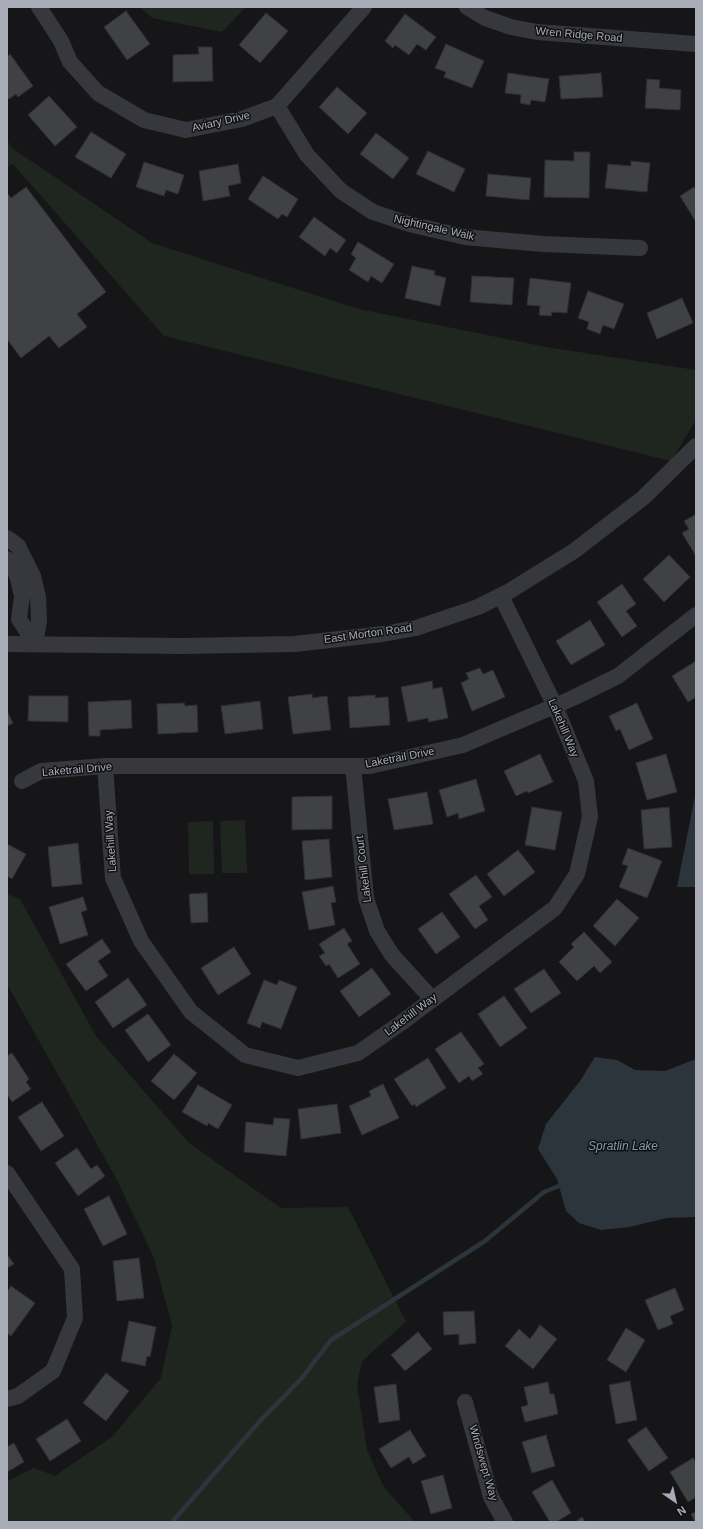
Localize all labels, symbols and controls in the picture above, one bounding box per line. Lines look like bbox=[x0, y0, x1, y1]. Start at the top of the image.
street label: Wren Ridge Road bbox=[535, 25, 623, 45]
street label: Aviary Drive bbox=[191, 109, 251, 135]
street label: Nightingale Walk bbox=[393, 212, 475, 244]
street label: East Morton Road bbox=[323, 621, 413, 647]
street label: Lakehill Way bbox=[545, 697, 581, 759]
street label: Laketrail Drive bbox=[364, 745, 436, 771]
street label: Laketrail Drive bbox=[41, 760, 113, 780]
street label: Lakehill Way bbox=[102, 810, 120, 872]
street label: Lakehill Court bbox=[353, 835, 375, 903]
street label: Lakehill Way bbox=[382, 991, 440, 1039]
water label: Spratlin Lake bbox=[588, 1140, 658, 1154]
street label: Windswept Way bbox=[466, 1423, 500, 1503]
north arrow bbox=[655, 1481, 695, 1521]
text: N bbox=[675, 1504, 688, 1518]

